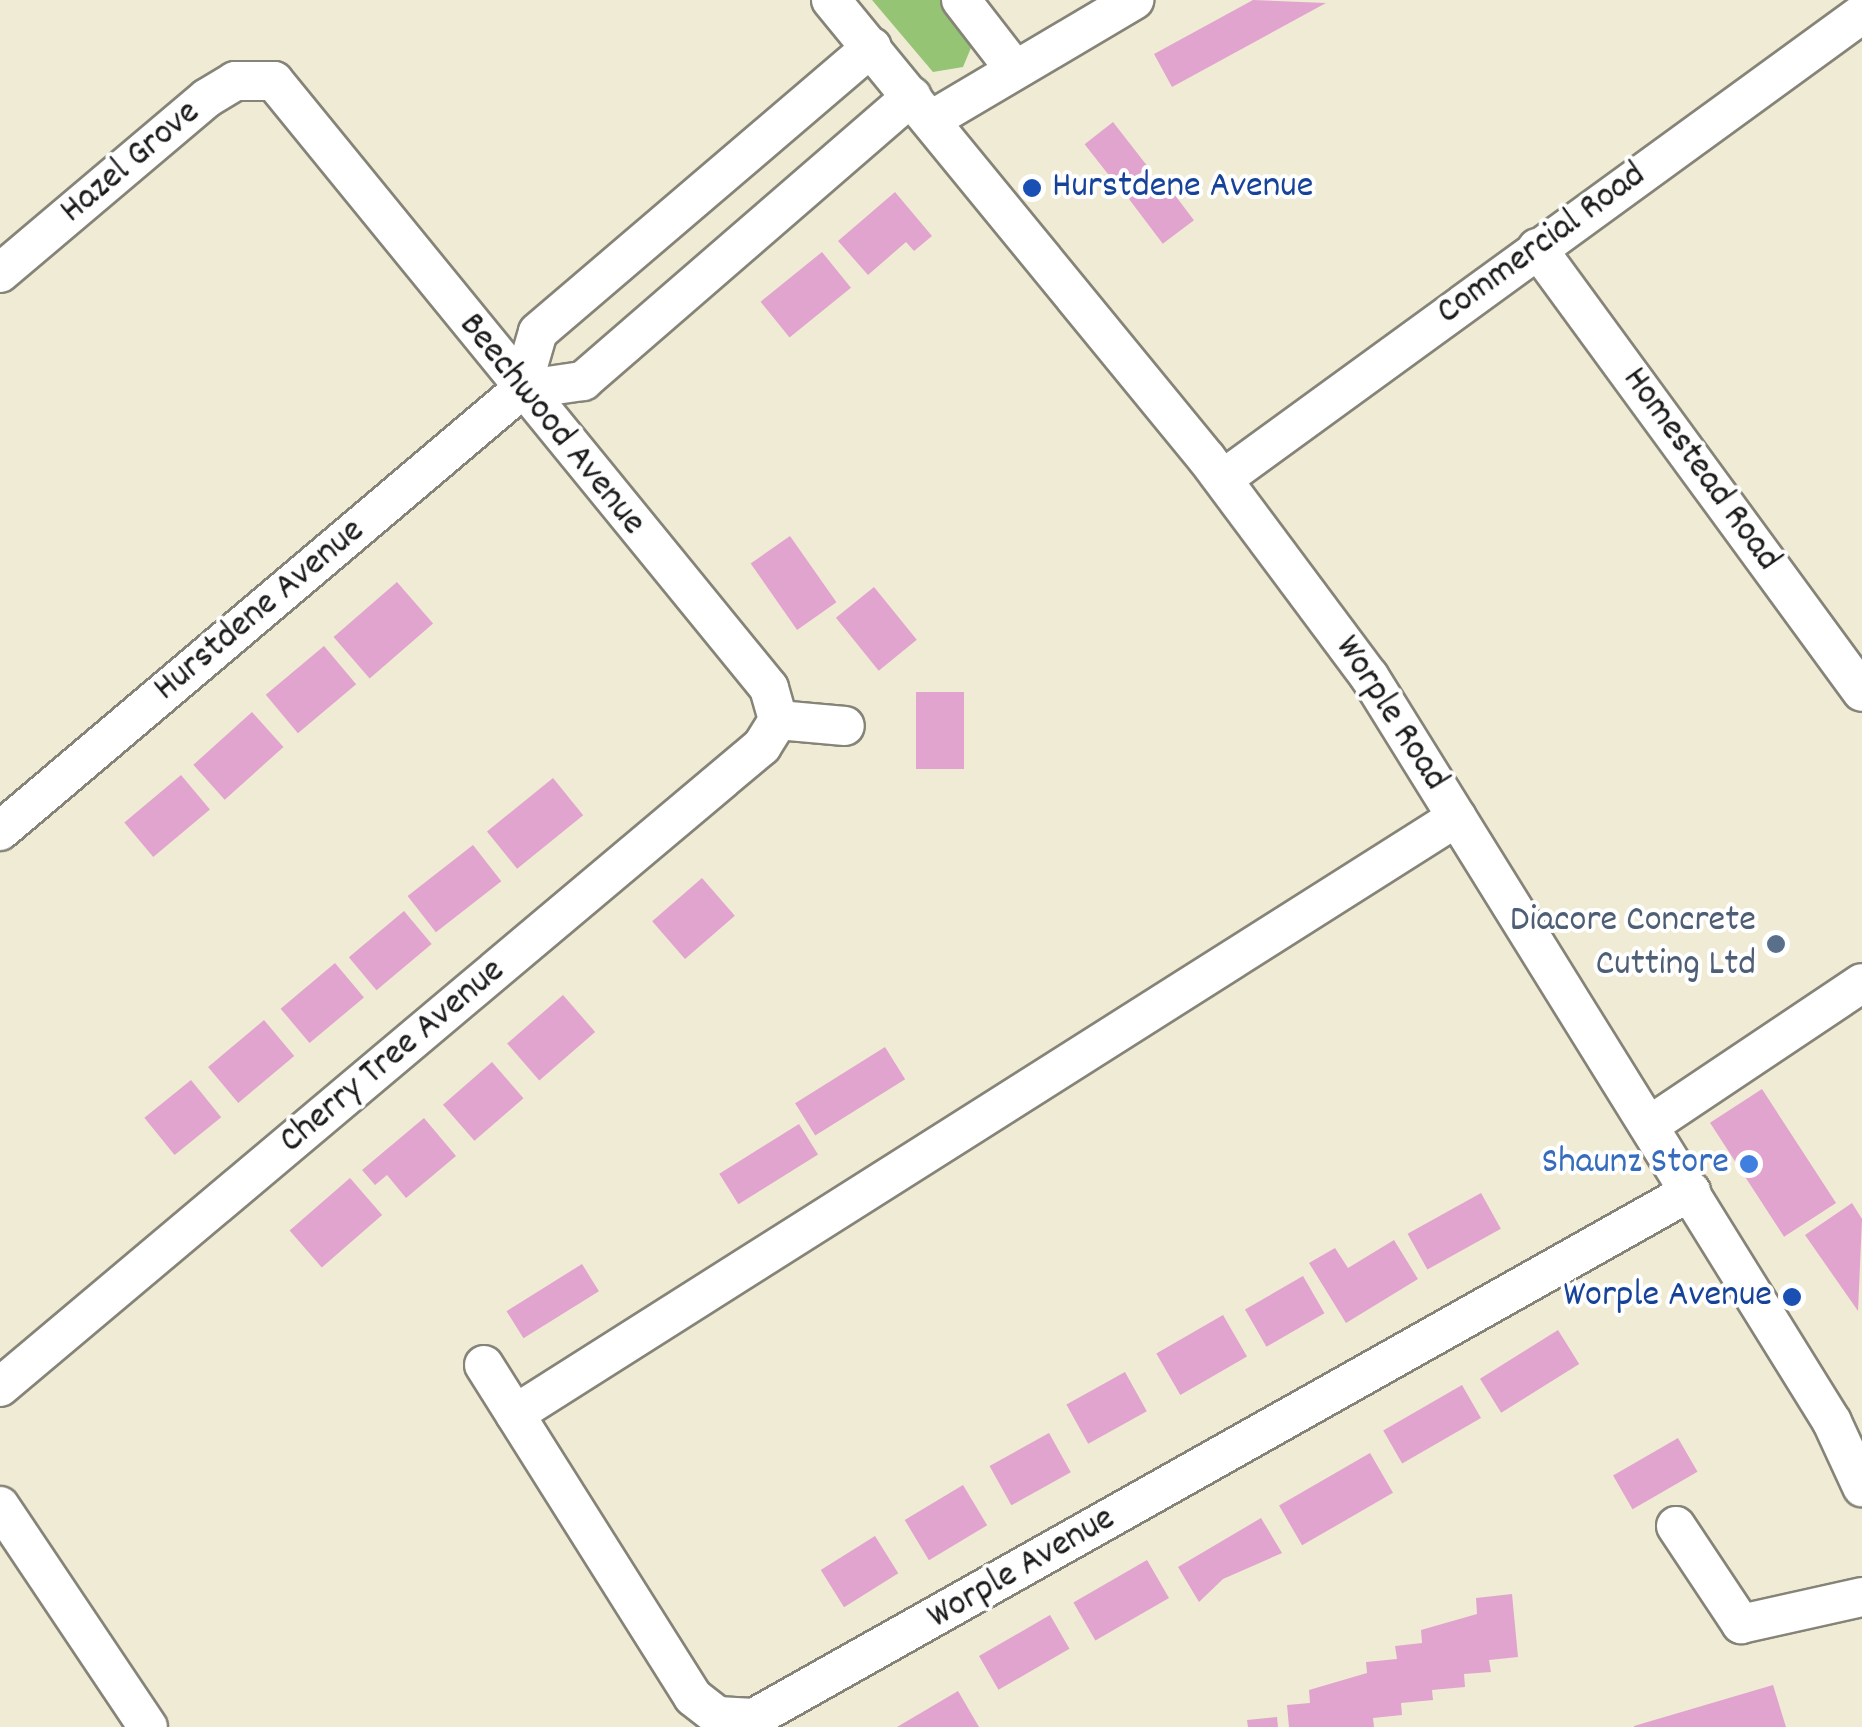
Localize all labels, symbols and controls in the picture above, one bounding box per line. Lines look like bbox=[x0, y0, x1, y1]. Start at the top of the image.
street label: Hazel Grove bbox=[52, 91, 210, 235]
street label: Commercial Road bbox=[1428, 154, 1656, 336]
place label: Hurstdene Avenue bbox=[1052, 165, 1313, 211]
marker: Hurstdene Avenue bbox=[1021, 177, 1043, 199]
street label: Beechwood Avenue bbox=[447, 305, 655, 545]
street label: Homestead Road bbox=[1611, 359, 1789, 581]
street label: Hurstdene Avenue bbox=[145, 510, 375, 712]
street label: Worple Road bbox=[1323, 628, 1457, 800]
place label: Diacore Concrete Cutting Ltd bbox=[1510, 899, 1756, 988]
marker: Diacore Concrete Cutting Ltd bbox=[1765, 933, 1787, 955]
street label: Cherry Tree Avenue bbox=[271, 949, 515, 1165]
place label: Shaunz Store bbox=[1541, 1141, 1729, 1187]
marker: Shaunz Store bbox=[1738, 1153, 1760, 1175]
place label: Worple Avenue bbox=[1563, 1274, 1772, 1320]
marker: Worple Avenue bbox=[1781, 1286, 1803, 1308]
street label: Worple Avenue bbox=[920, 1497, 1124, 1641]

